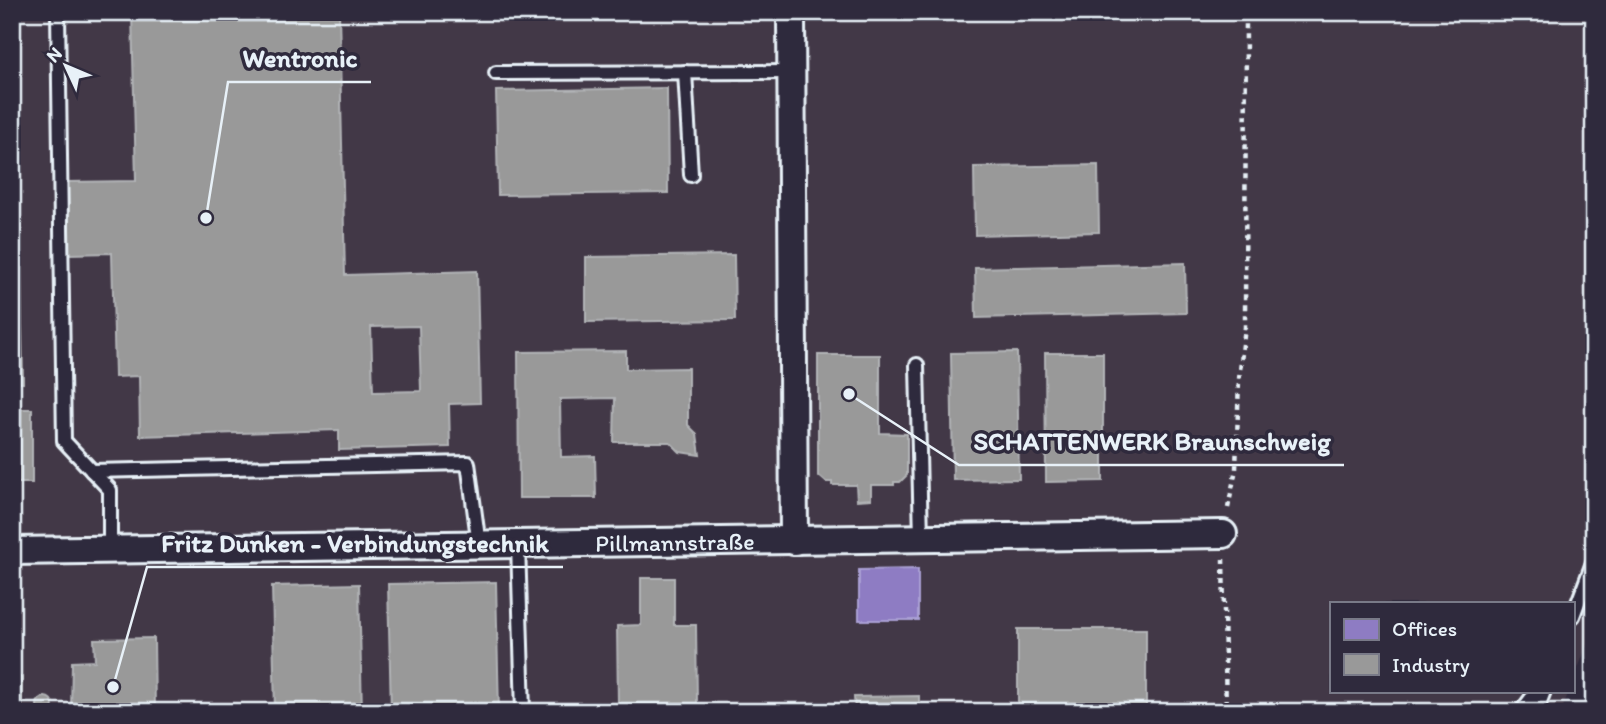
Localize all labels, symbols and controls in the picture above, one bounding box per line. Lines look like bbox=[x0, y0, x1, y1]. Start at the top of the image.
north arrow bbox=[32, 32, 102, 102]
callout: Wentronic bbox=[228, 35, 371, 82]
text: N bbox=[41, 42, 67, 67]
text: Wentronic bbox=[243, 42, 358, 74]
callout: SCHATTENWERK Braunschweig bbox=[959, 418, 1344, 465]
text: SCHATTENWERK Braunschweig bbox=[973, 425, 1331, 457]
callout: Fritz Dunken - Verbindungstechnik bbox=[147, 520, 563, 567]
street label: Pillmannstraße bbox=[595, 526, 755, 557]
text: Fritz Dunken - Verbindungstechnik bbox=[161, 527, 549, 559]
legend bbox=[1330, 602, 1574, 692]
text: Offices bbox=[1392, 616, 1457, 641]
text: Industry bbox=[1392, 652, 1470, 677]

